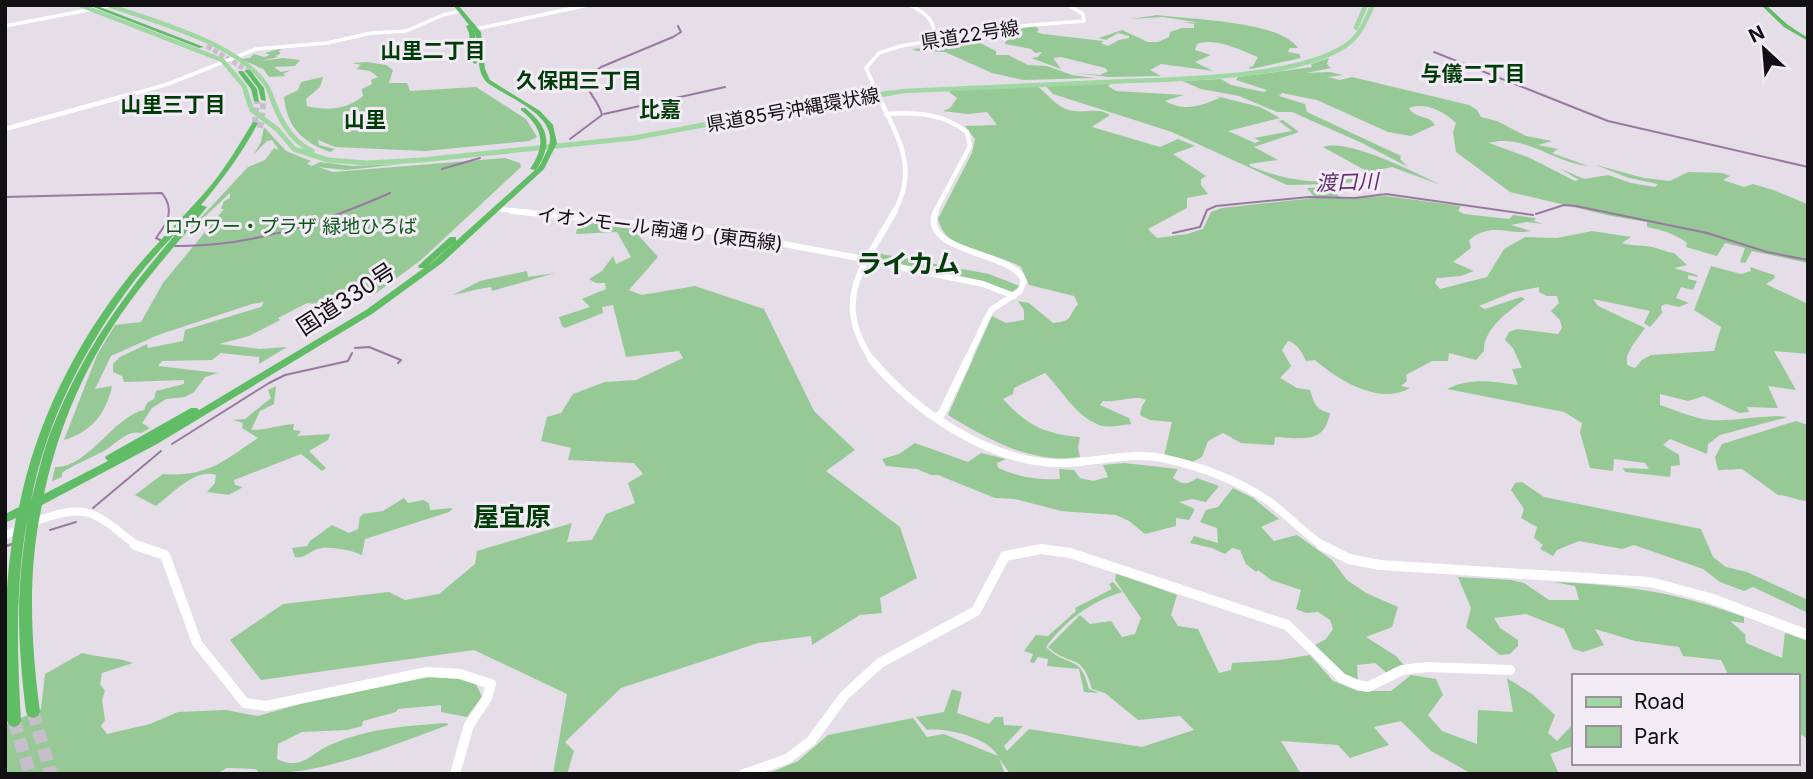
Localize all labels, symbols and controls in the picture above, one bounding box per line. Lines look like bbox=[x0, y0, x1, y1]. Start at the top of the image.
north arrow bbox=[1729, 14, 1799, 84]
street label: 県道22号線 bbox=[919, 16, 1021, 54]
text: N bbox=[1745, 21, 1768, 48]
district label: 山里二丁目 bbox=[381, 38, 486, 63]
district label: 与儀二丁目 bbox=[1421, 61, 1526, 86]
district label: 久保田三丁目 bbox=[516, 68, 642, 93]
street label: 県道85号沖縄環状線 bbox=[705, 83, 881, 137]
district label: 山里三丁目 bbox=[121, 92, 226, 117]
district label: 比嘉 bbox=[639, 97, 681, 122]
district label: 山里 bbox=[344, 107, 386, 132]
water label: 渡口川 bbox=[1315, 168, 1381, 196]
street label: イオンモール南通り (東西線) bbox=[536, 203, 784, 255]
park label: ロウワー・プラザ 緑地ひろば bbox=[165, 215, 417, 238]
district label: ライカム bbox=[856, 248, 960, 279]
street label: 国道330号 bbox=[291, 257, 401, 341]
district label: 屋宜原 bbox=[473, 501, 551, 532]
legend bbox=[1572, 674, 1799, 765]
text: Road bbox=[1634, 689, 1685, 714]
text: Park bbox=[1634, 724, 1679, 749]

